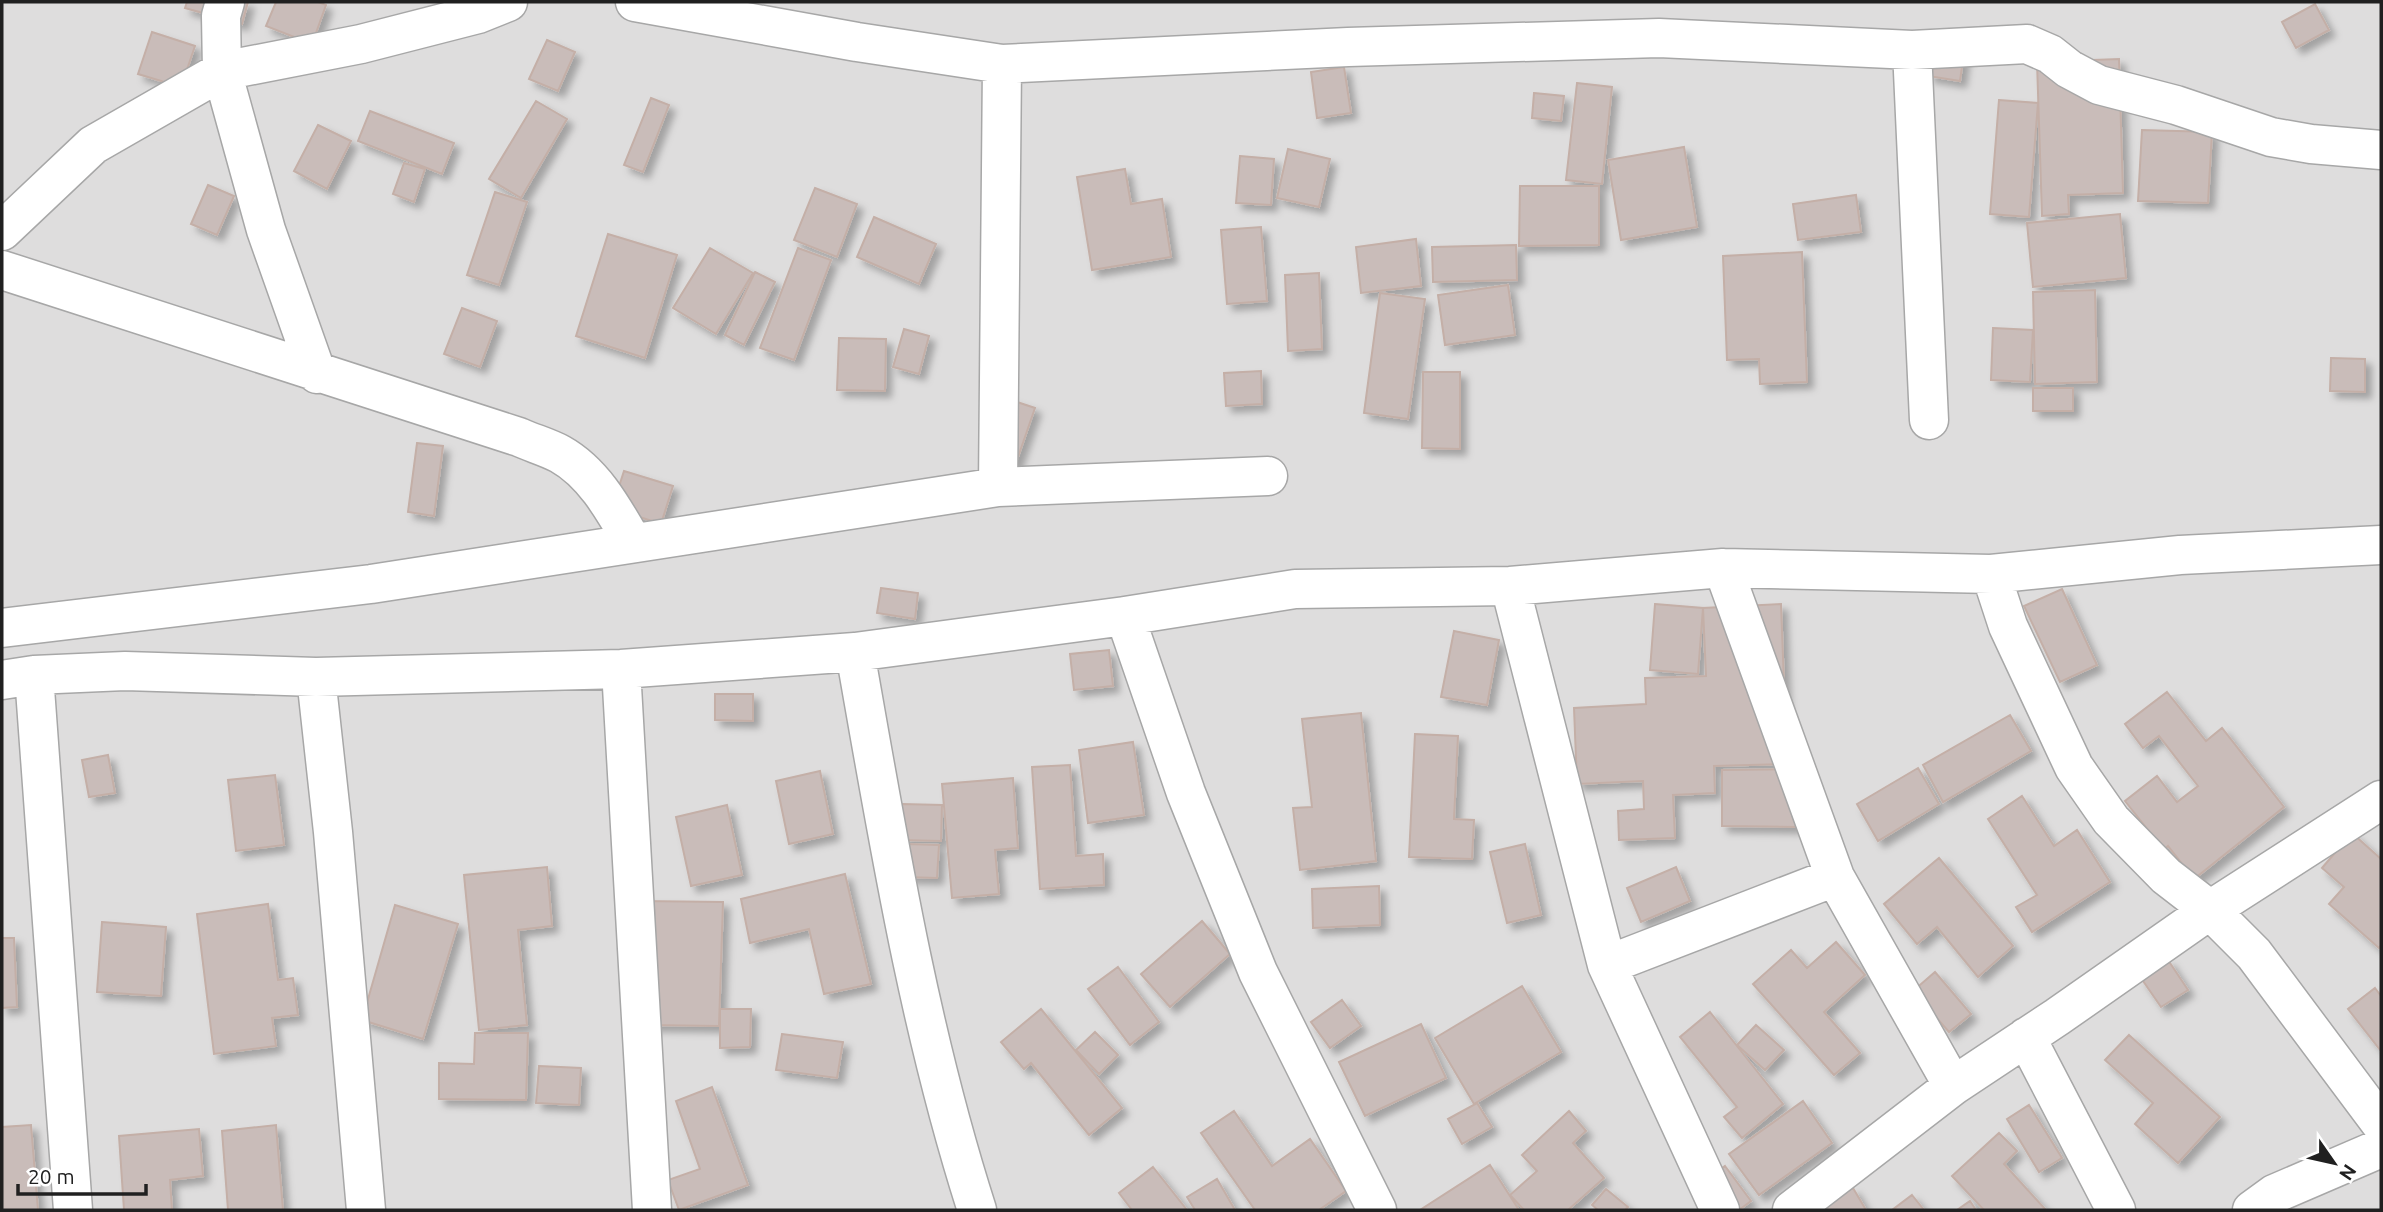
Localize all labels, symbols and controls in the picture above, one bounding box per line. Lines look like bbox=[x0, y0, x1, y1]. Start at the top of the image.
north arrow bbox=[2299, 1128, 2369, 1198]
scale bar bbox=[18, 1152, 145, 1196]
text: N bbox=[2335, 1160, 2361, 1185]
text: 20 m bbox=[28, 1164, 75, 1188]

